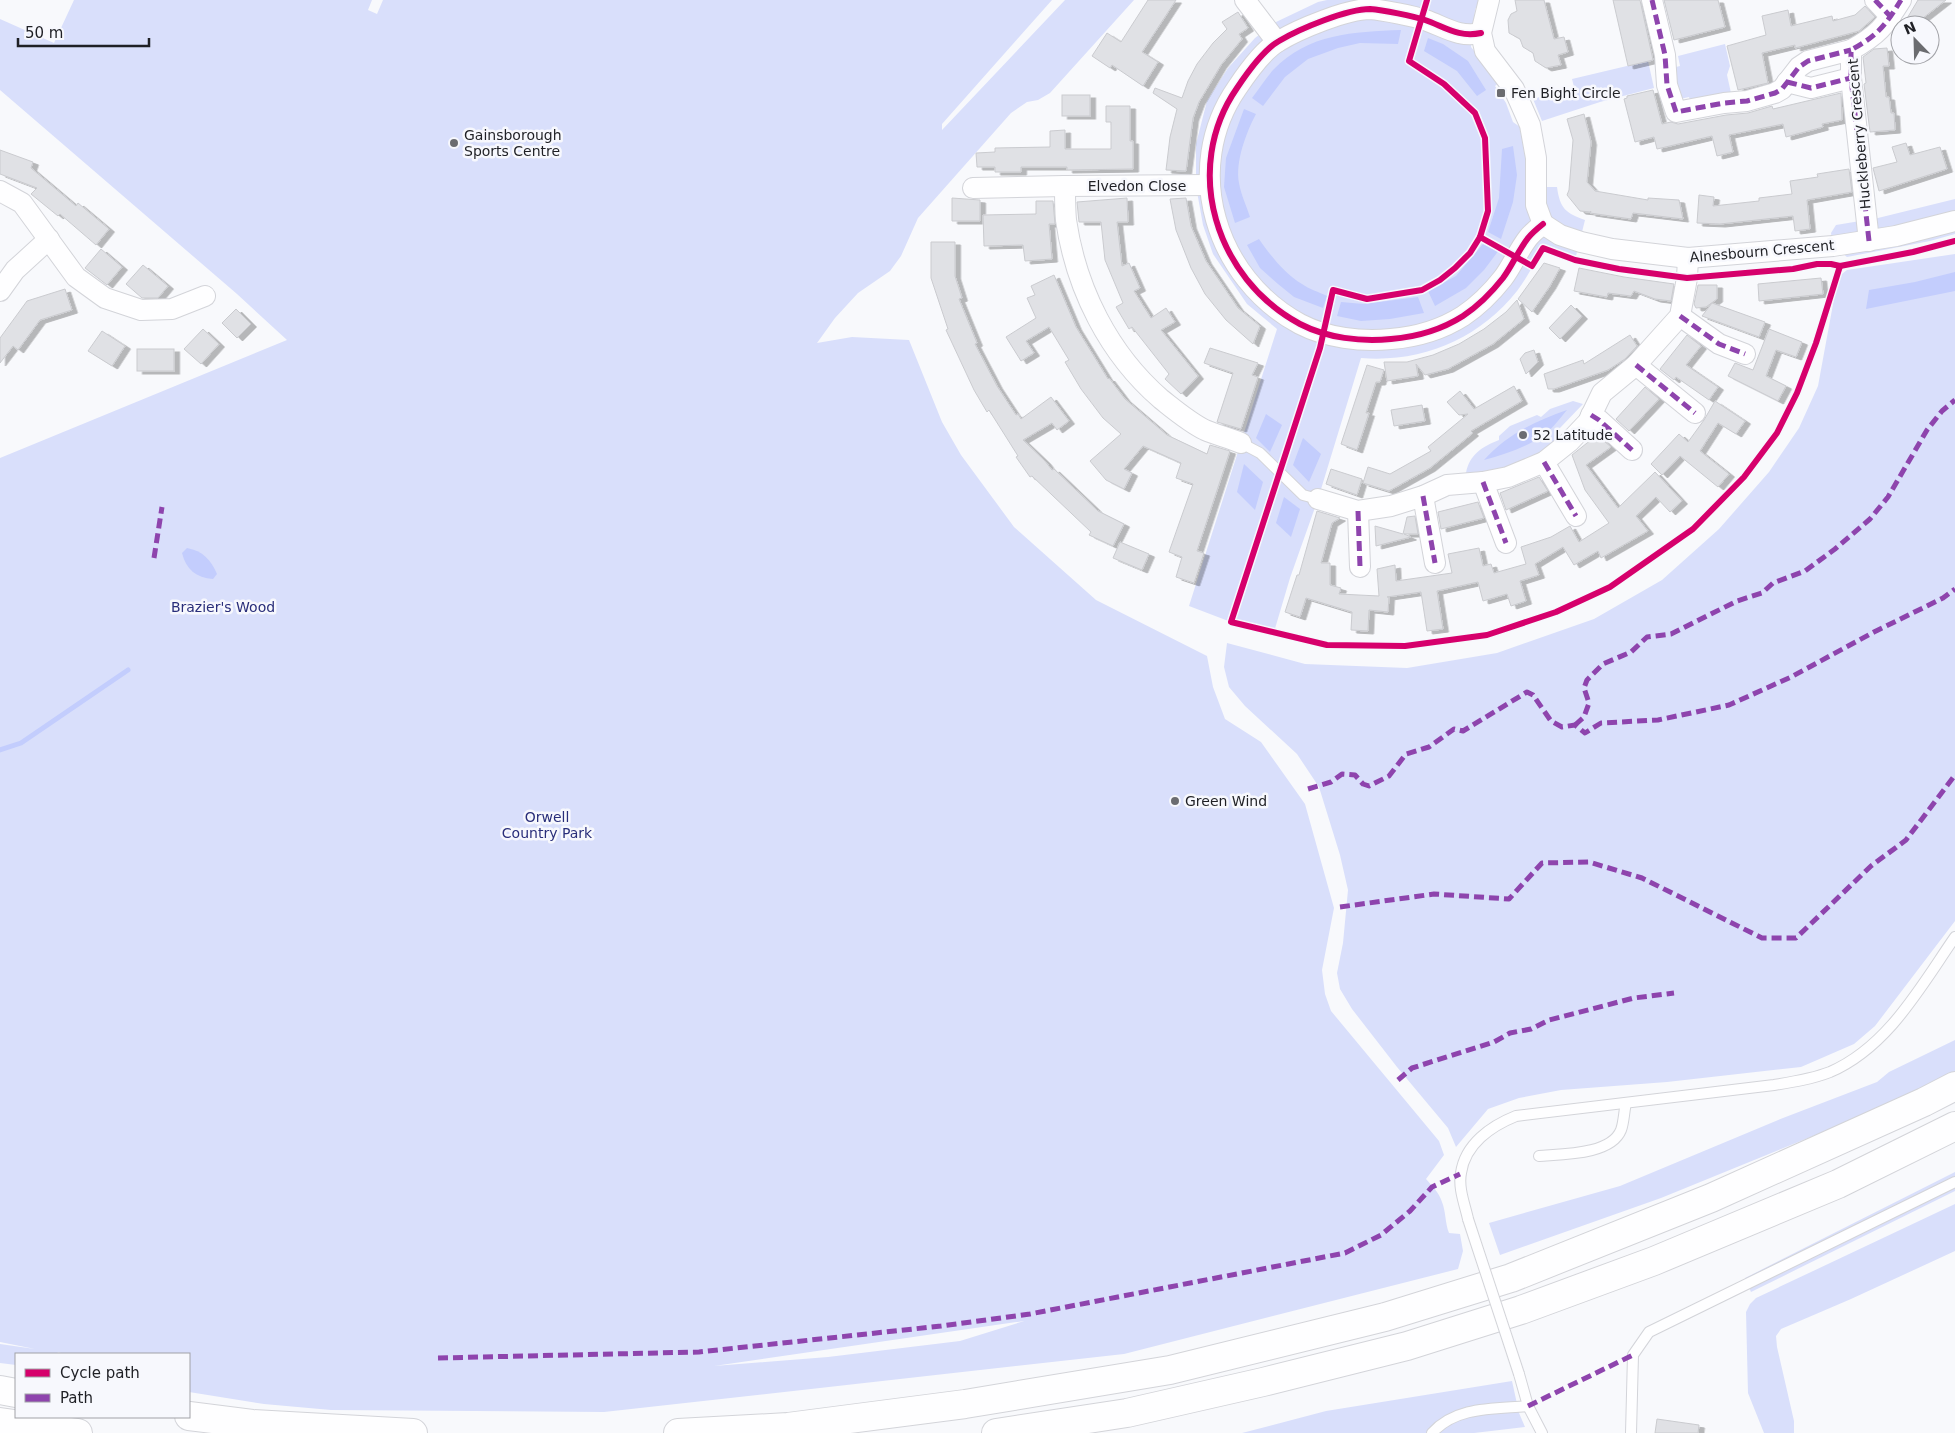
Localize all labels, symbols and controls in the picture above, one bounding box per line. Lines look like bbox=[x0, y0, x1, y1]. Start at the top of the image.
scale bar bbox=[18, 15, 149, 47]
north arrow bbox=[1890, 15, 1940, 65]
text: N bbox=[1901, 18, 1918, 38]
text: 50 m bbox=[25, 24, 63, 42]
street label: Huckleberry Crescent bbox=[1844, 58, 1874, 210]
place label: Fen Bight Circle bbox=[1511, 85, 1621, 101]
marker: Fen Bight Circle bbox=[1495, 87, 1507, 99]
place label: Gainsborough Sports Centre bbox=[464, 127, 562, 159]
marker: Gainsborough Sports Centre bbox=[448, 137, 460, 149]
street label: Elvedon Close bbox=[1088, 178, 1186, 194]
street label: Alnesbourn Crescent bbox=[1689, 237, 1836, 265]
place label: 52 Latitude bbox=[1533, 427, 1613, 443]
marker: 52 Latitude bbox=[1517, 429, 1529, 441]
park label: Brazier's Wood bbox=[171, 599, 275, 615]
place label: Green Wind bbox=[1185, 793, 1267, 809]
marker: Green Wind bbox=[1169, 795, 1181, 807]
park label: Orwell Country Park bbox=[502, 809, 593, 841]
legend bbox=[15, 1353, 190, 1418]
text: Cycle path bbox=[60, 1364, 140, 1382]
text: Path bbox=[60, 1389, 93, 1407]

